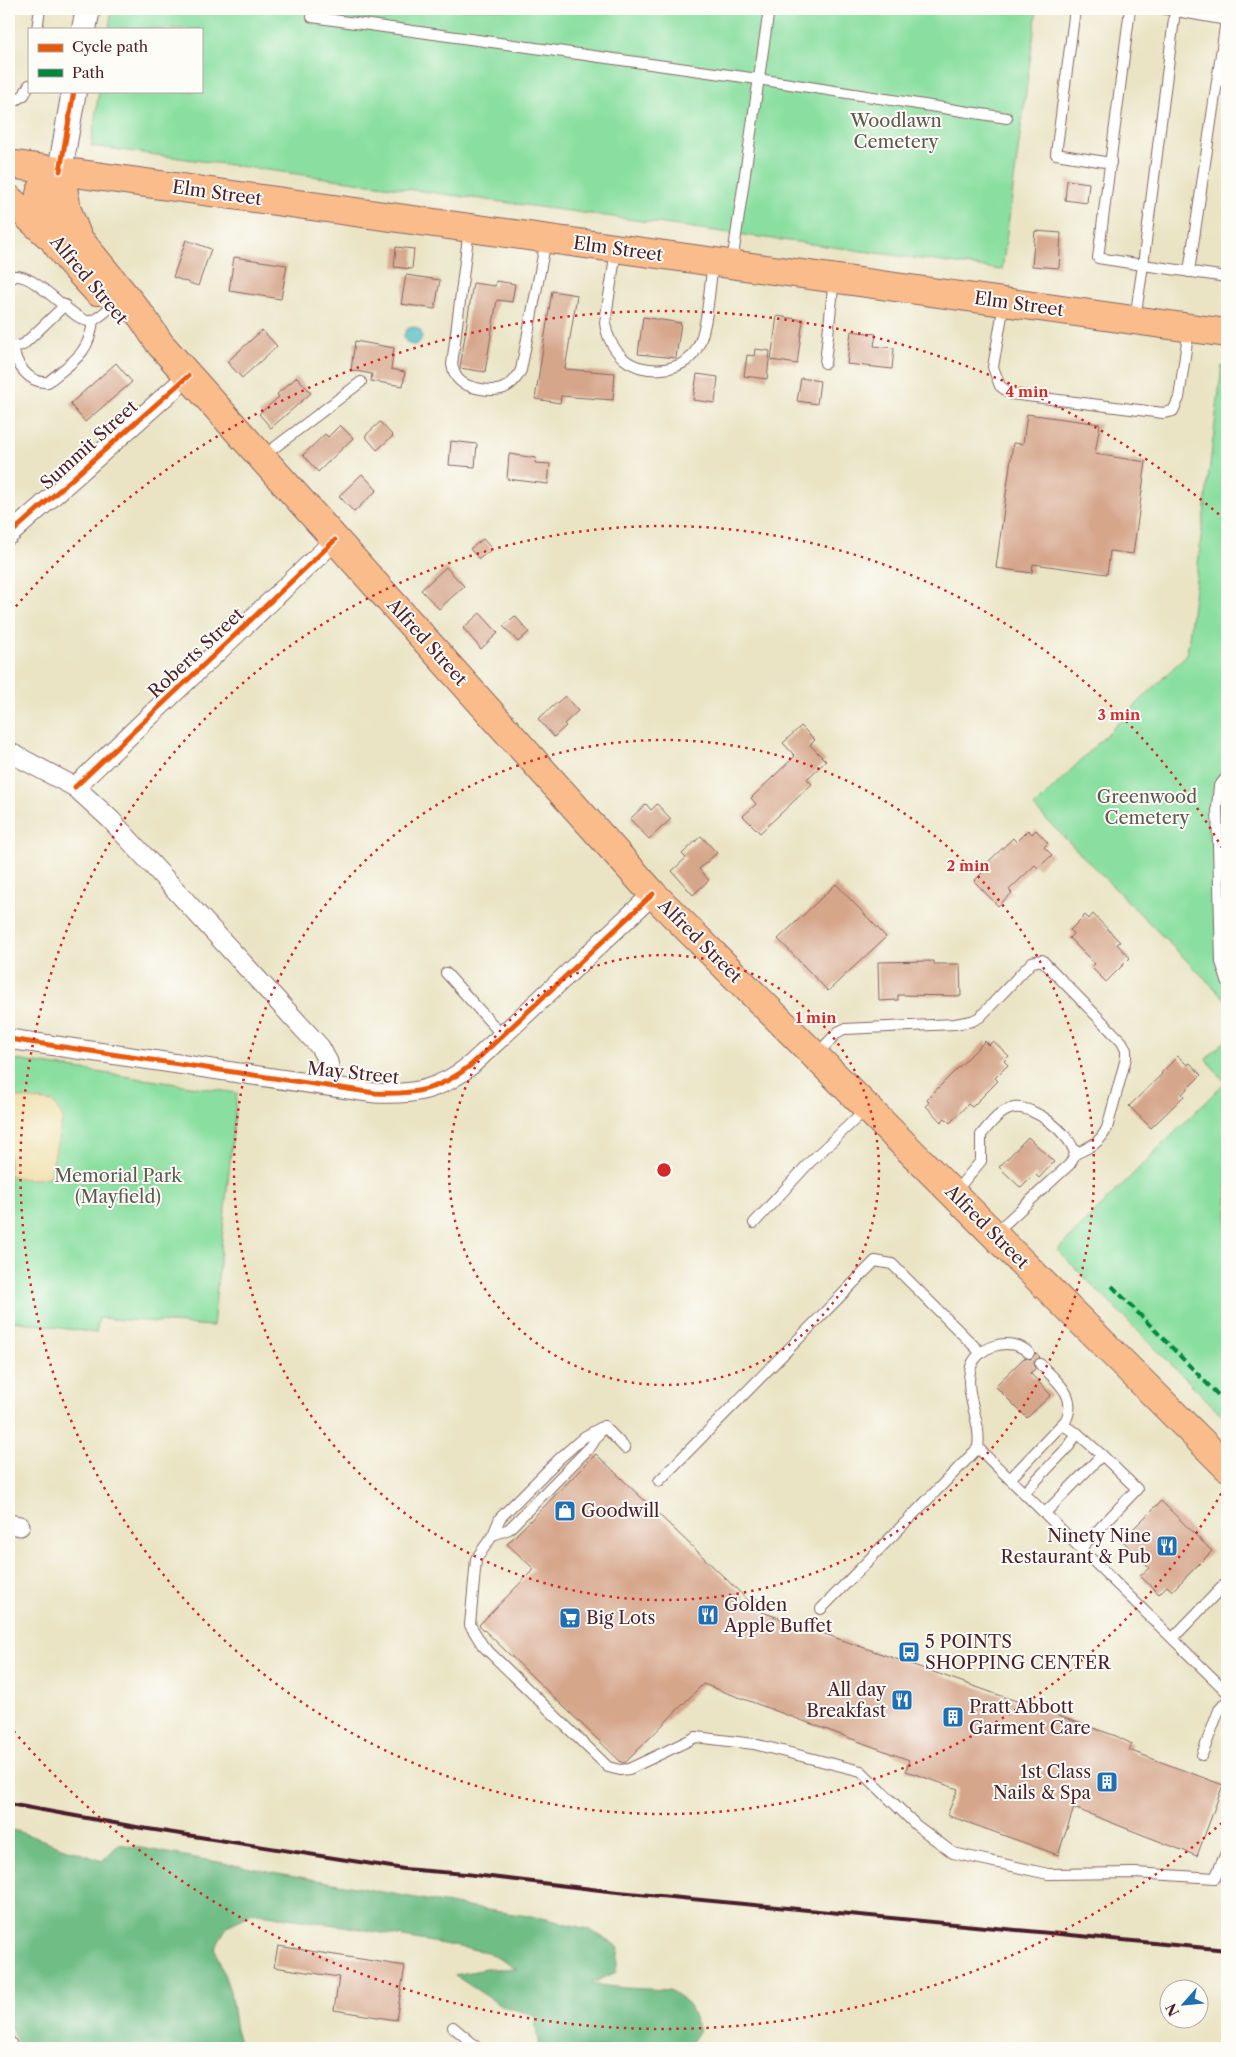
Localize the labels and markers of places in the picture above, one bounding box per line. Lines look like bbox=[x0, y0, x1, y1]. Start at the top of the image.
centre of rings bbox=[655, 1161, 673, 1179]
shop icon: Goodwill bbox=[553, 1499, 577, 1523]
place label: Goodwill bbox=[581, 1500, 659, 1522]
place label: Ninety Nine Restaurant & Pub bbox=[1001, 1525, 1151, 1568]
restaurant icon: Ninety Nine Restaurant & Pub bbox=[1155, 1534, 1179, 1558]
place label: Golden Apple Buffet bbox=[723, 1594, 833, 1637]
restaurant icon: Golden Apple Buffet bbox=[696, 1603, 720, 1627]
supermarket icon: Big Lots bbox=[558, 1606, 582, 1630]
place label: Big Lots bbox=[586, 1607, 655, 1629]
place label: 5 POINTS SHOPPING CENTER bbox=[925, 1631, 1111, 1674]
bus stop icon: 5 POINTS SHOPPING CENTER bbox=[897, 1640, 921, 1664]
place label: All day Breakfast bbox=[806, 1679, 887, 1722]
restaurant icon: All day Breakfast bbox=[890, 1688, 914, 1712]
place label: Pratt Abbott Garment Care bbox=[969, 1696, 1091, 1739]
building icon: Pratt Abbott Garment Care bbox=[941, 1705, 965, 1729]
place label: 1st Class Nails & Spa bbox=[993, 1761, 1092, 1804]
building icon: 1st Class Nails & Spa bbox=[1095, 1770, 1119, 1794]

